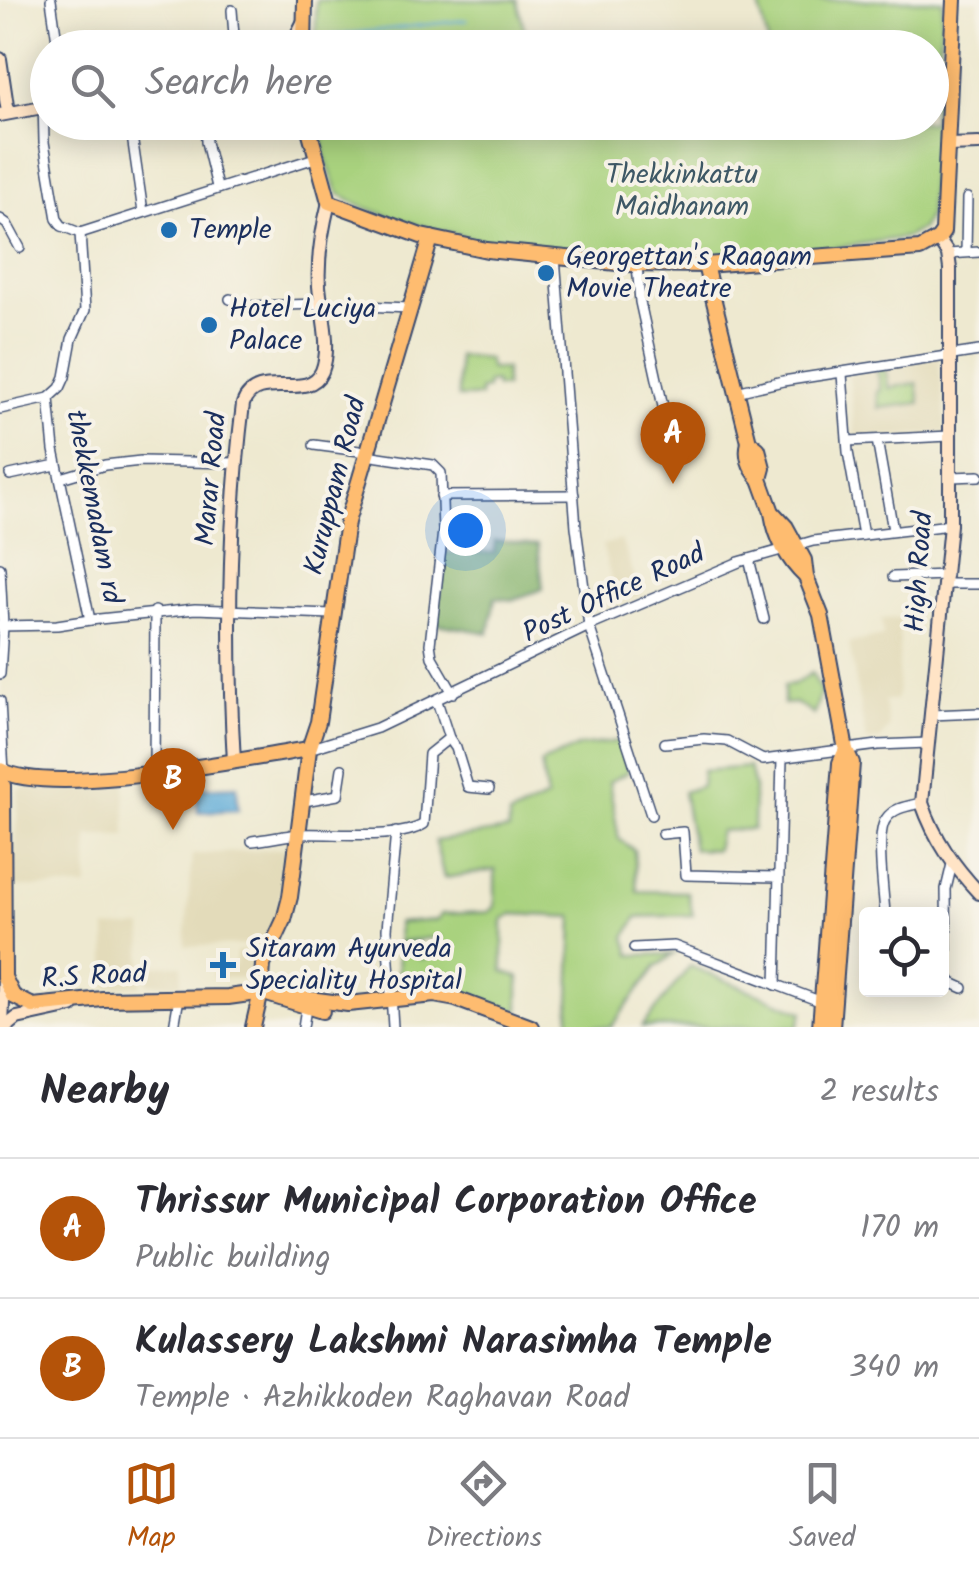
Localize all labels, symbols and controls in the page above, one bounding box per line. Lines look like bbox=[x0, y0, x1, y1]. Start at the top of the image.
search box bbox=[30, 30, 949, 140]
text: Search here bbox=[145, 55, 332, 115]
icon: search bbox=[65, 58, 120, 113]
park label: Thekkinkattu Maidhanam bbox=[606, 153, 758, 230]
place label: Temple bbox=[189, 208, 272, 253]
marker: Temple bbox=[158, 219, 180, 241]
place label: Georgettan's Raagam Movie Theatre bbox=[566, 235, 812, 312]
marker: Georgettan's Raagam Movie Theatre bbox=[535, 262, 557, 284]
place label: Hotel Luciya Palace bbox=[229, 287, 376, 364]
marker: Hotel Luciya Palace bbox=[198, 314, 220, 336]
street label: Kuruppam Road bbox=[292, 391, 380, 580]
pin: A bbox=[640, 402, 706, 484]
street label: thekkemadam rd bbox=[52, 406, 134, 609]
street label: Marar Road bbox=[184, 409, 240, 548]
your location bbox=[440, 505, 491, 556]
street label: High Road bbox=[893, 509, 947, 634]
street label: Post Office Road bbox=[515, 532, 714, 656]
pin: B bbox=[140, 748, 206, 830]
map controls bbox=[859, 907, 949, 997]
button: locate bbox=[859, 907, 949, 997]
place label: Sitaram Ayurveda Speciality Hospital bbox=[246, 927, 462, 1004]
street label: R.S Road bbox=[40, 952, 149, 1002]
marker: Sitaram Ayurveda Speciality Hospital bbox=[210, 952, 236, 978]
text: Nearby bbox=[40, 1059, 169, 1126]
text: 2 results bbox=[820, 1067, 939, 1118]
text: Thrissur Municipal Corporation Office bbox=[135, 1173, 757, 1233]
text: A bbox=[62, 1203, 83, 1254]
text: 170 m bbox=[860, 1203, 939, 1254]
text: Public building bbox=[135, 1233, 331, 1284]
text: Kulassery Lakshmi Narasimha Temple bbox=[135, 1313, 772, 1373]
text: B bbox=[63, 1343, 82, 1394]
text: 340 m bbox=[849, 1343, 939, 1394]
text: Temple · Azhikkoden Raghavan Road bbox=[135, 1373, 629, 1424]
tab: Map bbox=[124, 1456, 179, 1561]
tab: Directions bbox=[426, 1456, 542, 1561]
tab: Saved bbox=[789, 1456, 855, 1561]

